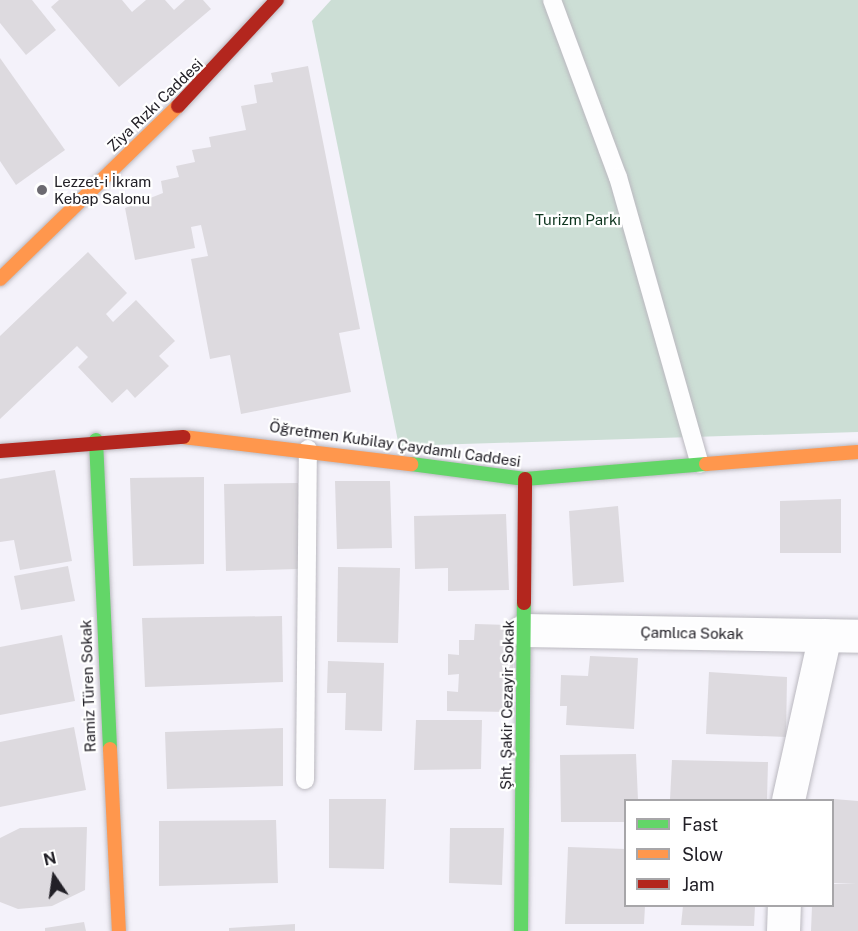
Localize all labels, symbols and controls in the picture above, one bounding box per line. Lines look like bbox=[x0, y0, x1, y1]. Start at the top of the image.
street label: Ziya Rızkı Caddesi bbox=[104, 55, 206, 155]
place label: Lezzet-i̇ İkram Kebap Salonu bbox=[54, 172, 151, 207]
marker: Lezzet-i̇ İkram Kebap Salonu bbox=[35, 183, 49, 197]
park label: Turizm Parkı bbox=[535, 211, 621, 229]
street label: Öğretmen Kubilay Çaydamlı Caddesi bbox=[268, 417, 522, 471]
street label: Ramiz Türen Sokak bbox=[77, 619, 99, 753]
street label: Şht. Şakir Cezayir Sokak bbox=[497, 620, 517, 790]
street label: Çamlıca Sokak bbox=[640, 623, 744, 643]
legend bbox=[624, 799, 834, 907]
text: Fast bbox=[682, 814, 718, 835]
text: Slow bbox=[682, 844, 723, 865]
north arrow bbox=[24, 847, 84, 907]
text: N bbox=[42, 848, 58, 870]
text: Jam bbox=[682, 874, 715, 895]

